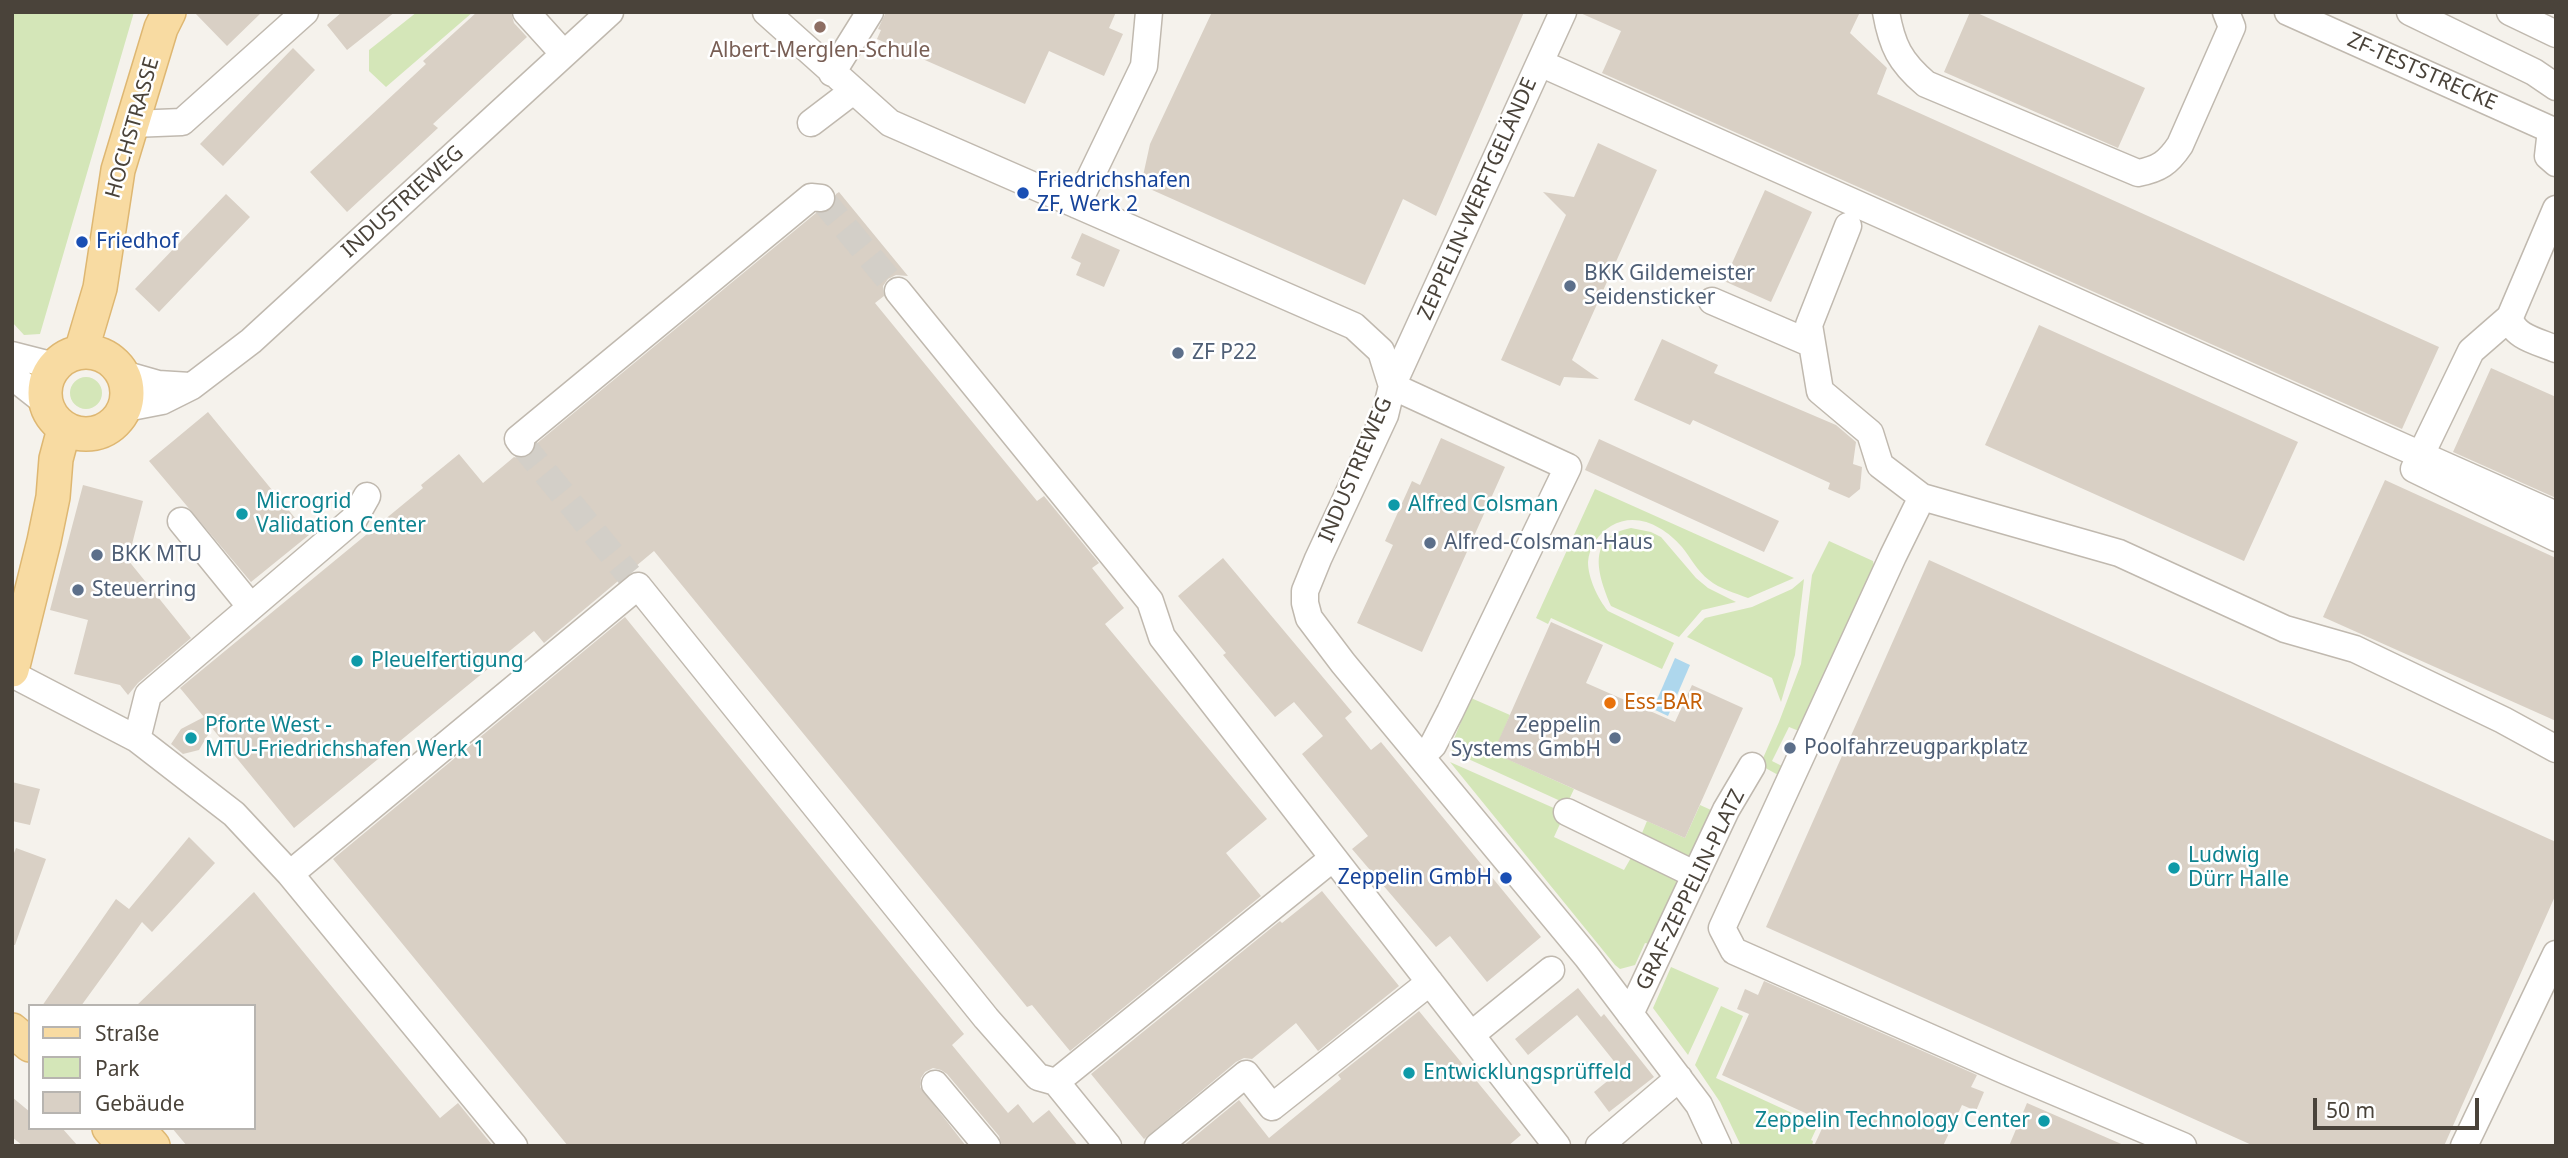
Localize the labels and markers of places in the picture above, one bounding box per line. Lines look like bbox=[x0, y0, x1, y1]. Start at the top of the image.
marker: Albert-Merglen-Schule bbox=[812, 19, 828, 35]
place label: Albert-Merglen-Schule bbox=[710, 38, 930, 64]
place label: Friedrichshafen ZF, Werk 2 bbox=[1037, 168, 1191, 218]
marker: Friedrichshafen ZF, Werk 2 bbox=[1015, 185, 1031, 201]
place label: Friedhof bbox=[96, 229, 179, 255]
marker: Friedhof bbox=[74, 234, 90, 250]
place label: BKK Gildemeister Seidensticker bbox=[1584, 261, 1755, 311]
marker: BKK Gildemeister Seidensticker bbox=[1562, 278, 1578, 294]
place label: ZF P22 bbox=[1192, 340, 1257, 366]
marker: ZF P22 bbox=[1170, 345, 1186, 361]
place label: Microgrid Validation Center bbox=[256, 489, 426, 539]
place label: Alfred Colsman bbox=[1408, 492, 1558, 518]
marker: Alfred Colsman bbox=[1386, 497, 1402, 513]
marker: Microgrid Validation Center bbox=[234, 506, 250, 522]
place label: Alfred-Colsman-Haus bbox=[1444, 530, 1653, 556]
marker: Alfred-Colsman-Haus bbox=[1422, 535, 1438, 551]
place label: BKK MTU bbox=[111, 542, 202, 568]
marker: BKK MTU bbox=[89, 547, 105, 563]
place label: Steuerring bbox=[92, 577, 196, 603]
marker: Steuerring bbox=[70, 582, 86, 598]
place label: Pleuelfertigung bbox=[371, 648, 524, 674]
marker: Pleuelfertigung bbox=[349, 653, 365, 669]
place label: Ess-BAR bbox=[1624, 690, 1703, 716]
marker: Ess-BAR bbox=[1602, 695, 1618, 711]
place label: Pforte West - MTU-Friedrichshafen Werk 1 bbox=[205, 713, 485, 763]
place label: Zeppelin Systems GmbH bbox=[1451, 713, 1601, 763]
marker: Pforte West - MTU-Friedrichshafen Werk 1 bbox=[183, 730, 199, 746]
marker: Zeppelin Systems GmbH bbox=[1607, 730, 1623, 746]
place label: Poolfahrzeugparkplatz bbox=[1804, 735, 2028, 761]
marker: Poolfahrzeugparkplatz bbox=[1782, 740, 1798, 756]
place label: Ludwig Dürr Halle bbox=[2188, 843, 2289, 893]
marker: Ludwig Dürr Halle bbox=[2166, 860, 2182, 876]
place label: Zeppelin GmbH bbox=[1338, 865, 1492, 891]
marker: Zeppelin GmbH bbox=[1498, 870, 1514, 886]
place label: Entwicklungsprüffeld bbox=[1423, 1060, 1632, 1086]
marker: Entwicklungsprüffeld bbox=[1401, 1065, 1417, 1081]
place label: Zeppelin Technology Center bbox=[1755, 1108, 2030, 1134]
marker: Zeppelin Technology Center bbox=[2036, 1113, 2052, 1129]

